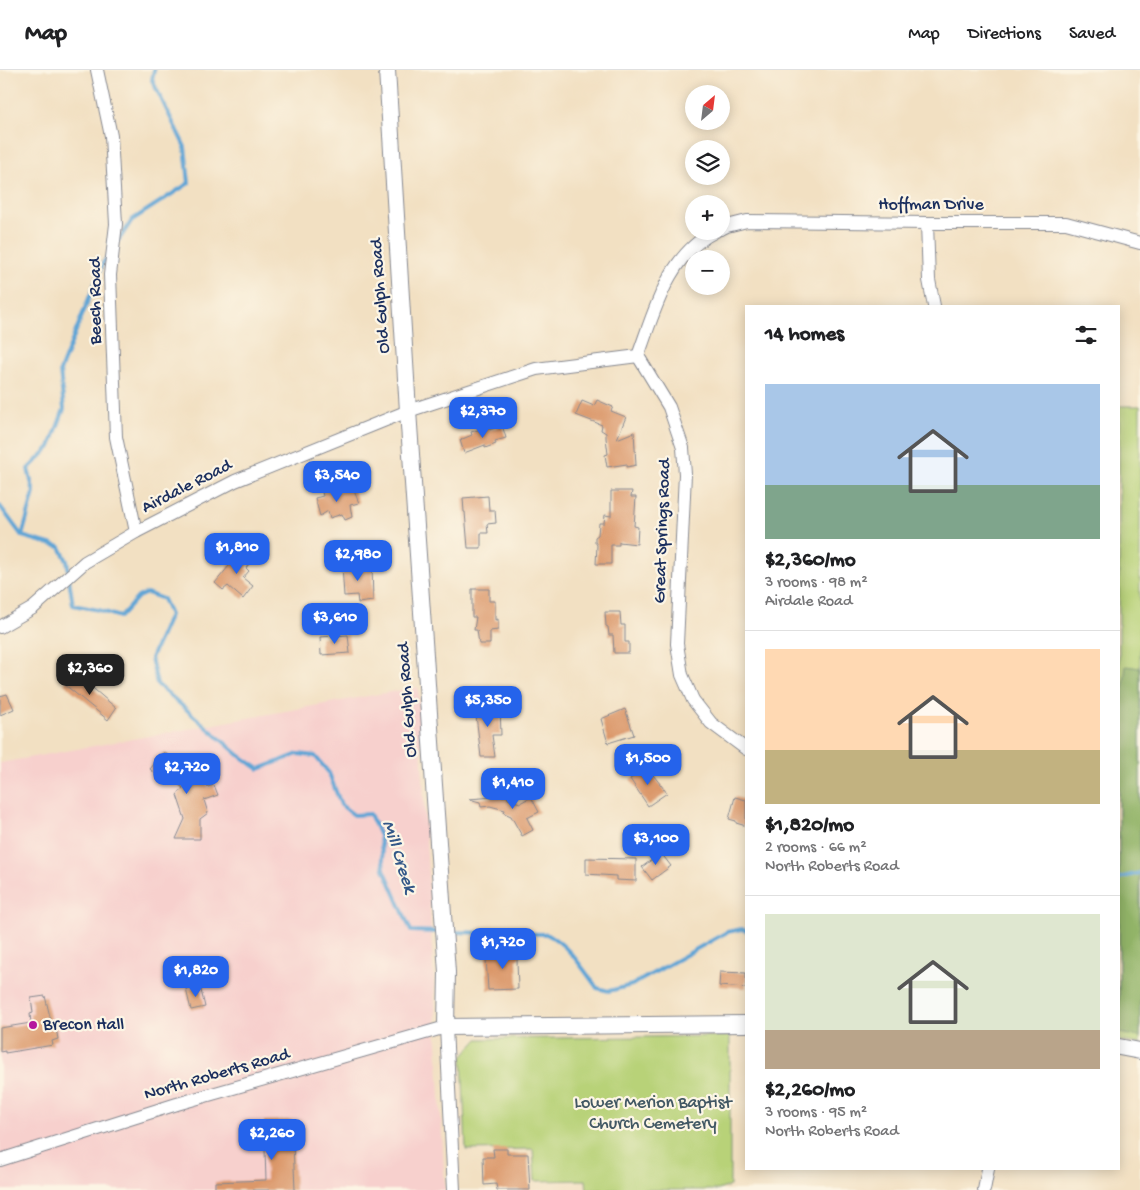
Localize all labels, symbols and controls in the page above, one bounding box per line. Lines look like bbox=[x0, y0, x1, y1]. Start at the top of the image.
text: Map bbox=[25, 20, 67, 49]
text: Map bbox=[908, 24, 940, 45]
text: Directions bbox=[968, 24, 1041, 45]
text: Saved bbox=[1069, 24, 1115, 45]
north arrow bbox=[685, 85, 730, 130]
map controls bbox=[685, 85, 730, 295]
button: layers bbox=[685, 140, 730, 185]
button: + bbox=[685, 195, 730, 240]
street label: Hoffman Drive bbox=[878, 195, 984, 216]
street label: Old Gulph Road bbox=[366, 236, 396, 354]
button: − bbox=[685, 250, 730, 295]
street label: Beech Road bbox=[86, 256, 107, 346]
icon: filters bbox=[1072, 321, 1100, 349]
text: 14 homes bbox=[765, 323, 844, 348]
pin: $2,370 bbox=[442, 396, 524, 439]
text: $2,370 bbox=[460, 403, 506, 422]
icon: home bbox=[888, 416, 978, 506]
street label: Airdale Road bbox=[138, 455, 237, 519]
street label: Great Springs Road bbox=[650, 457, 676, 604]
pin: $3,540 bbox=[296, 460, 378, 503]
text: $3,540 bbox=[314, 467, 360, 486]
pin: $1,810 bbox=[196, 532, 278, 575]
text: $1,810 bbox=[216, 539, 258, 558]
pin: $2,980 bbox=[317, 540, 399, 582]
text: $2,980 bbox=[335, 546, 381, 565]
text: $2,360/mo bbox=[765, 549, 856, 574]
text: 3 rooms · 98 m² bbox=[765, 574, 867, 593]
text: Airdale Road bbox=[765, 593, 852, 612]
pin: $3,610 bbox=[294, 602, 376, 645]
text: $3,610 bbox=[313, 609, 357, 628]
street label: Old Gulph Road bbox=[393, 640, 423, 758]
pin: $2,360 bbox=[49, 654, 131, 696]
text: $2,360 bbox=[67, 660, 113, 679]
icon: home bbox=[888, 682, 978, 772]
pin: $5,350 bbox=[447, 686, 529, 728]
text: $5,350 bbox=[465, 692, 511, 711]
pin: $1,500 bbox=[607, 744, 689, 786]
text: $1,500 bbox=[625, 750, 671, 769]
pin: $2,720 bbox=[146, 752, 228, 795]
text: $2,720 bbox=[164, 759, 210, 778]
pin: $1,410 bbox=[472, 768, 554, 810]
text: $1,410 bbox=[492, 774, 534, 793]
text: $1,820/mo bbox=[765, 814, 854, 839]
water label: Mill Creek bbox=[375, 818, 421, 898]
pin: $3,100 bbox=[615, 824, 697, 866]
text: $3,100 bbox=[633, 830, 679, 849]
text: 2 rooms · 66 m² bbox=[765, 839, 866, 858]
text: North Roberts Road bbox=[765, 858, 899, 877]
pin: $1,720 bbox=[462, 928, 544, 970]
text: $1,720 bbox=[481, 934, 525, 953]
icon: home bbox=[888, 947, 978, 1037]
pin: $1,820 bbox=[155, 956, 237, 998]
text: $1,820 bbox=[174, 962, 218, 981]
place label: Brecon Hall bbox=[42, 1015, 124, 1036]
marker: Brecon Hall bbox=[27, 1019, 39, 1031]
street label: North Roberts Road bbox=[142, 1044, 293, 1106]
text: $2,260/mo bbox=[765, 1079, 855, 1104]
park label: Lower Merion Baptist Church Cemetery bbox=[574, 1093, 733, 1135]
text: 3 rooms · 95 m² bbox=[765, 1104, 867, 1123]
pin: $2,260 bbox=[231, 1118, 313, 1161]
text: North Roberts Road bbox=[765, 1123, 899, 1142]
text: $2,260 bbox=[249, 1125, 295, 1144]

